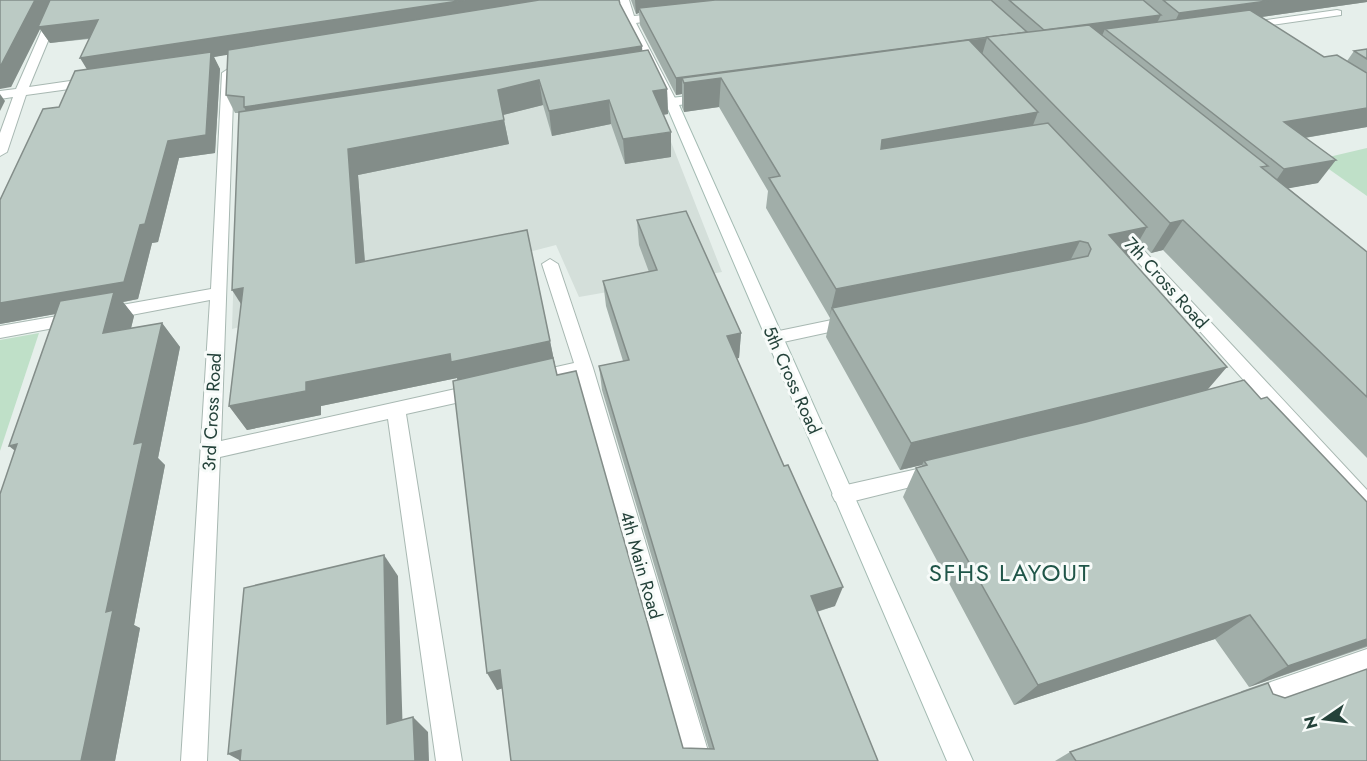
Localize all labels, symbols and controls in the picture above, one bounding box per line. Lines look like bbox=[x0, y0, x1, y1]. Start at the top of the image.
street label: 7th Cross Road bbox=[1118, 231, 1214, 335]
street label: 5th Cross Road bbox=[757, 322, 827, 438]
street label: 3rd Cross Road bbox=[196, 352, 228, 472]
street label: 4th Main Road bbox=[613, 508, 669, 622]
district label: SFHS LAYOUT bbox=[929, 555, 1091, 590]
north arrow bbox=[1295, 689, 1355, 749]
text: N bbox=[1298, 714, 1324, 731]

